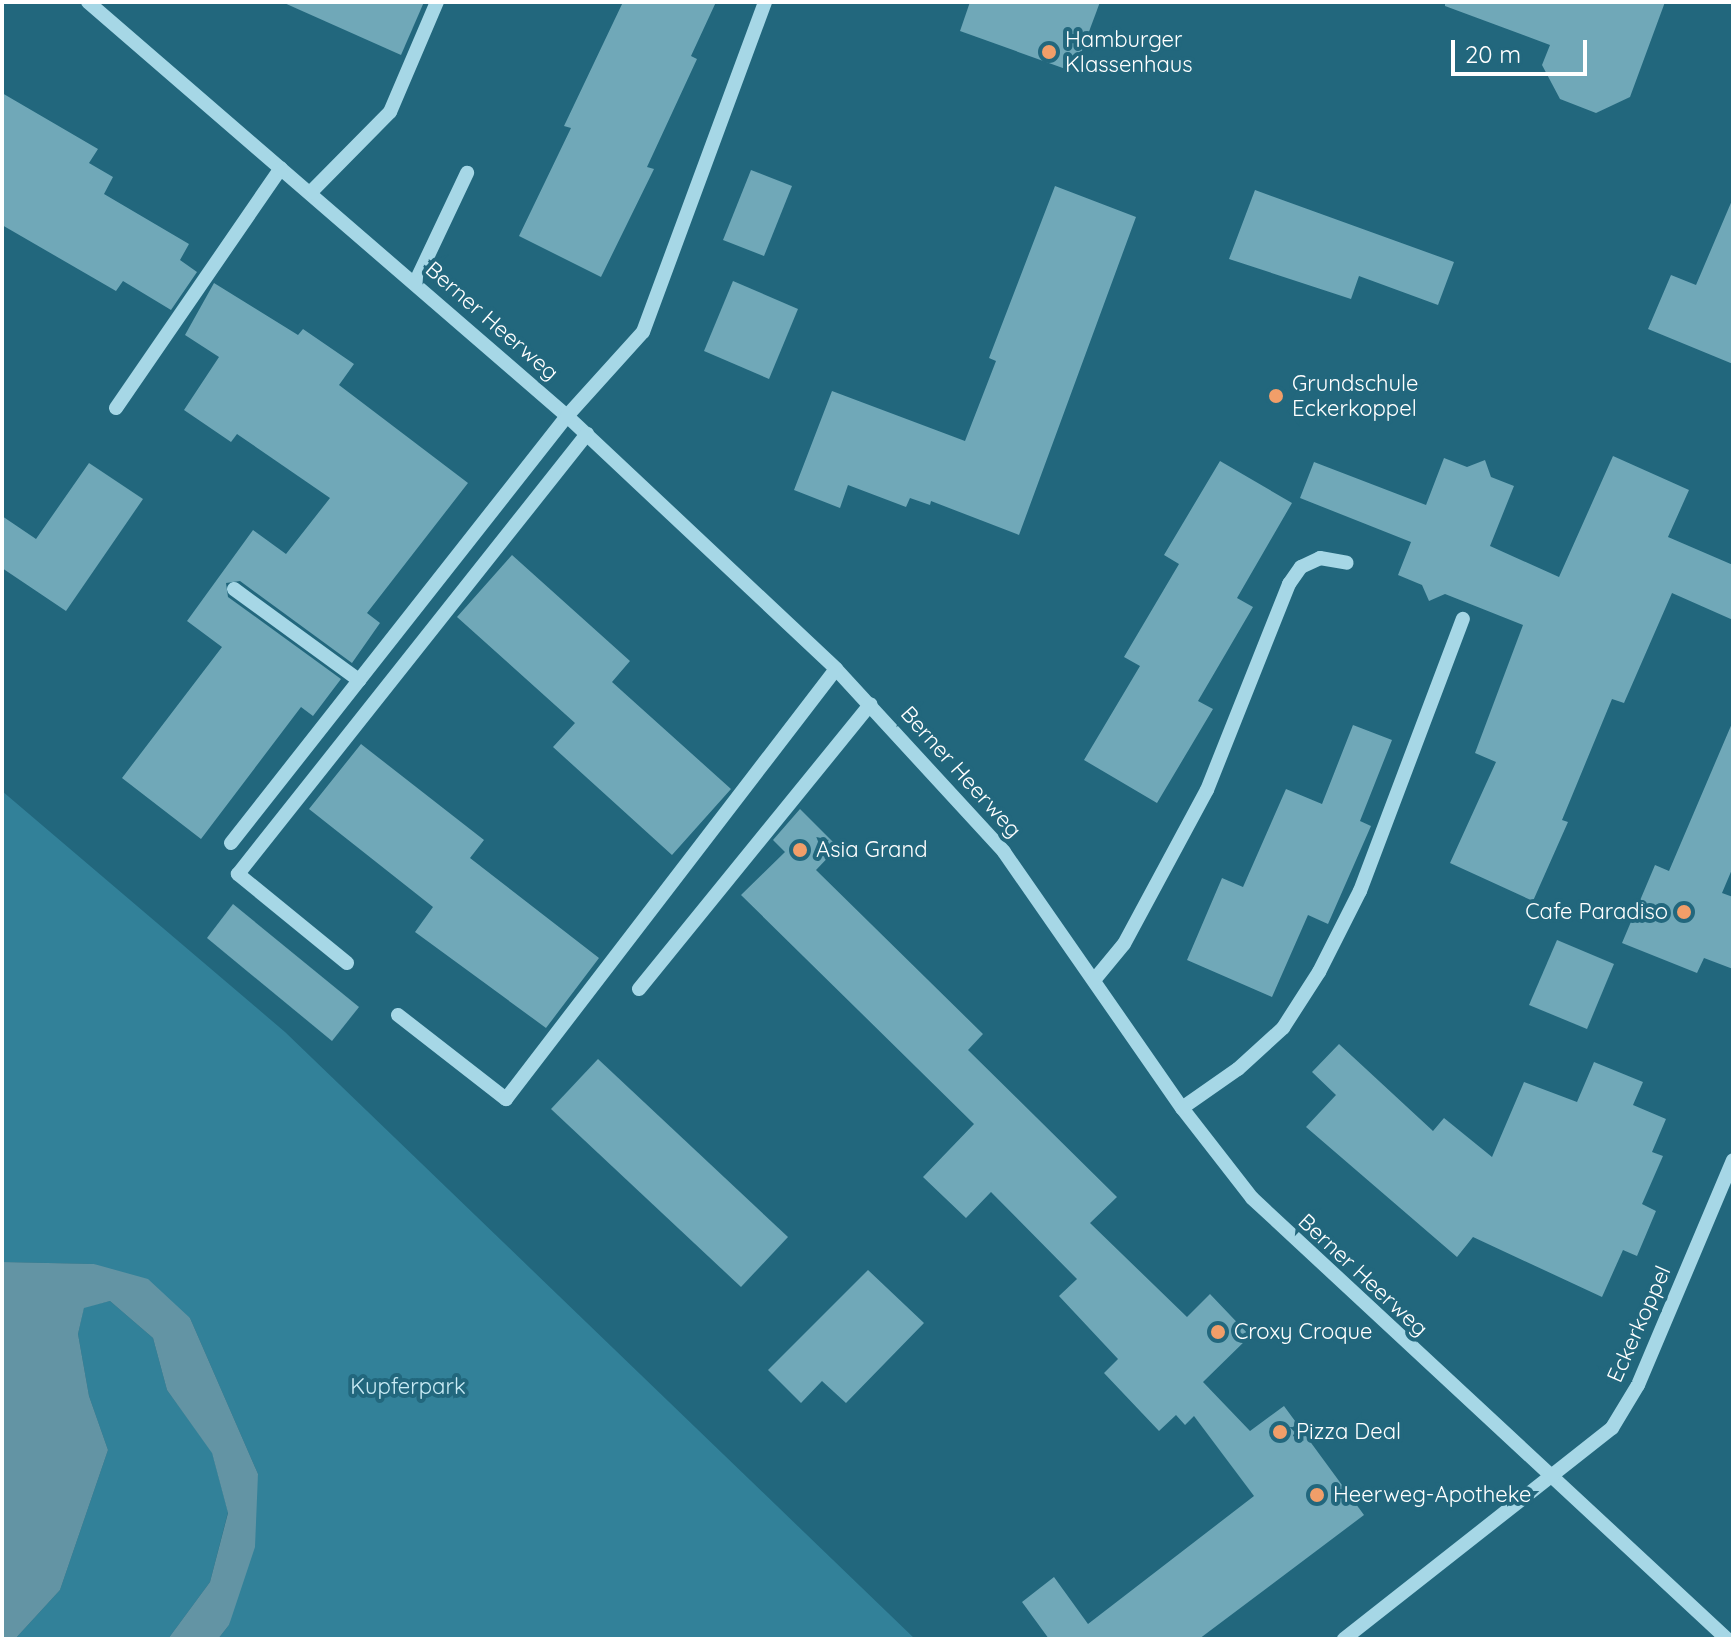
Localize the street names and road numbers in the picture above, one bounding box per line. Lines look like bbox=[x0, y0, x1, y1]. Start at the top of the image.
street label: Berner Heerweg bbox=[420, 256, 564, 386]
street label: Berner Heerweg bbox=[895, 701, 1027, 843]
street label: Berner Heerweg bbox=[1293, 1208, 1433, 1342]
street label: Eckerkoppel bbox=[1602, 1262, 1676, 1386]

